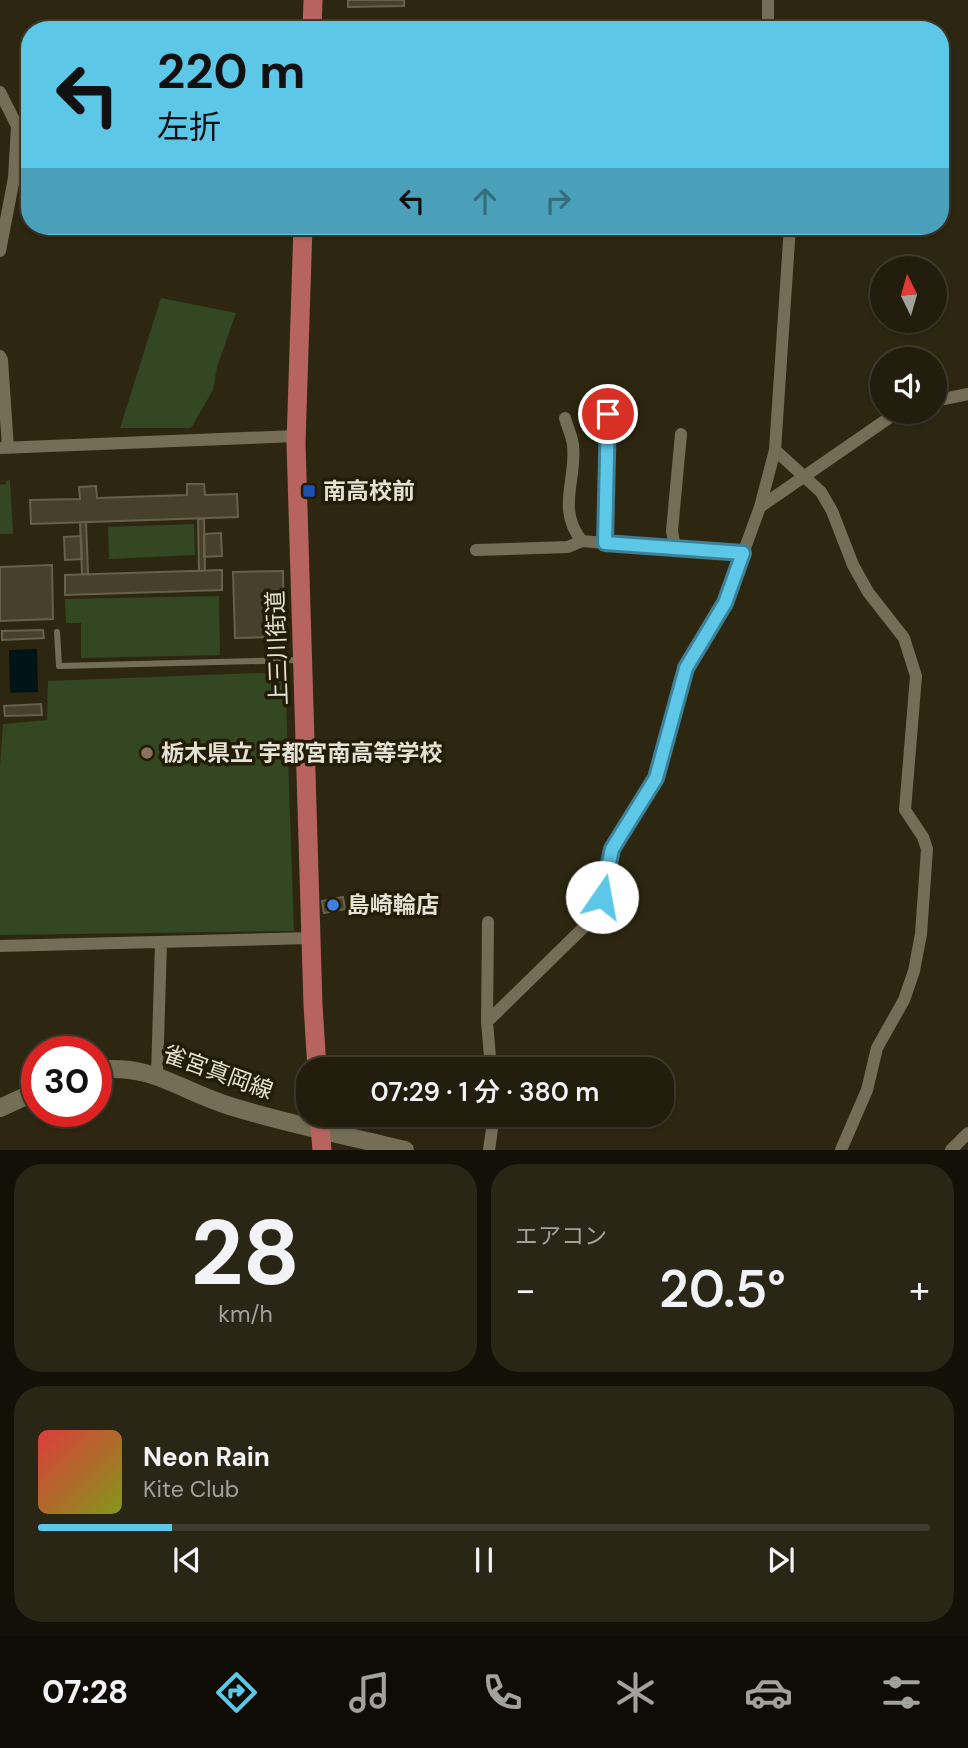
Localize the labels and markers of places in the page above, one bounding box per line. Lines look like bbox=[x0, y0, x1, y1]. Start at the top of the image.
pin bbox=[578, 384, 638, 444]
place label: 南高校前 bbox=[323, 476, 415, 506]
marker: 南高校前 bbox=[301, 483, 317, 499]
place label: 栃木県立 宇都宮南高等学校 bbox=[161, 738, 442, 768]
marker: 栃木県立 宇都宮南高等学校 bbox=[139, 745, 155, 761]
place label: 島崎輪店 bbox=[347, 890, 439, 920]
marker: 島崎輪店 bbox=[325, 897, 341, 913]

